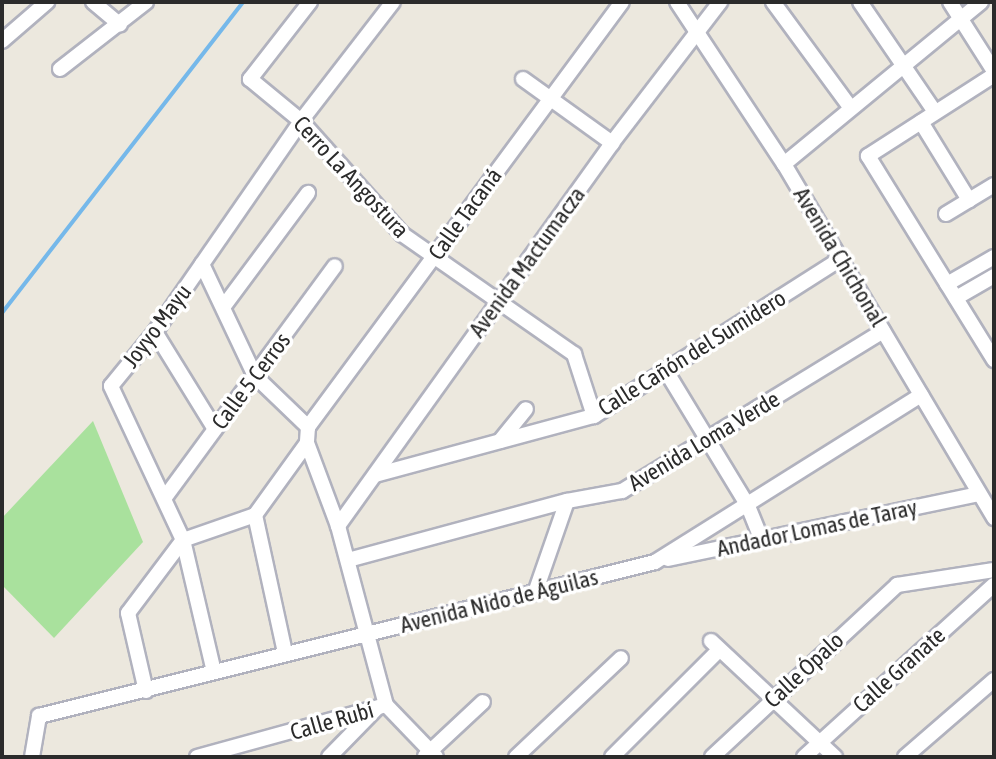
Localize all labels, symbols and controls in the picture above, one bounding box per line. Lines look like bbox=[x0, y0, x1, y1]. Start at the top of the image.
street label: Cerro La Angostura bbox=[288, 110, 414, 244]
street label: Calle Tacaná bbox=[422, 163, 508, 265]
street label: Avenida Mactumacza bbox=[463, 181, 591, 343]
street label: Avenida Chichonal bbox=[788, 182, 892, 332]
street label: Joyyo Mayu bbox=[117, 279, 197, 373]
street label: Calle Cañón del Sumidero bbox=[593, 284, 791, 422]
street label: Calle 5 Cerros bbox=[206, 327, 296, 435]
street label: Avenida Loma Verde bbox=[623, 385, 785, 497]
street label: Andador Lomas de Taray bbox=[714, 493, 920, 563]
street label: Avenida Nido de Águilas bbox=[397, 563, 601, 639]
street label: Calle Granate bbox=[847, 621, 951, 719]
street label: Calle Ópalo bbox=[759, 626, 849, 714]
street label: Calle Rubí bbox=[287, 696, 377, 746]

